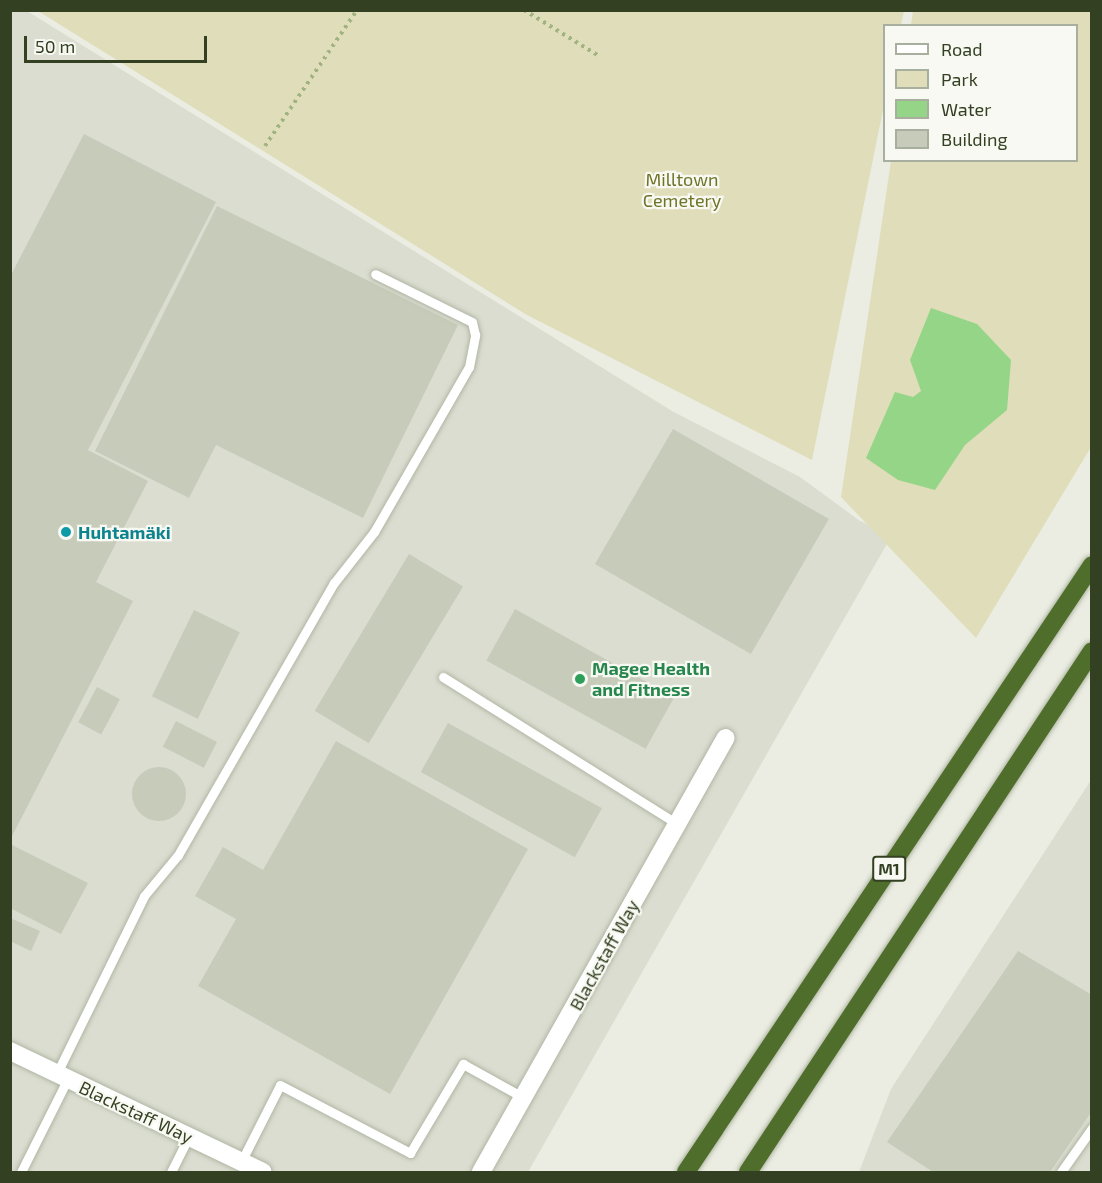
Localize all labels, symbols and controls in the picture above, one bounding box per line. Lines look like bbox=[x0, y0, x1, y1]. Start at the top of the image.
scale bar bbox=[27, 24, 210, 62]
legend bbox=[883, 24, 1078, 162]
text: 50 m bbox=[35, 35, 75, 57]
text: Road bbox=[941, 38, 982, 60]
text: Park bbox=[941, 68, 978, 90]
text: Water bbox=[941, 98, 991, 120]
text: Building bbox=[941, 128, 1008, 150]
park label: Milltown Cemetery bbox=[643, 169, 721, 212]
place label: Huhtamäki bbox=[78, 521, 171, 543]
marker: Huhtamäki bbox=[59, 525, 73, 539]
place label: Magee Health and Fitness bbox=[592, 658, 710, 700]
marker: Magee Health and Fitness bbox=[573, 672, 587, 686]
road number: M1 bbox=[871, 856, 907, 882]
street label: Blackstaff Way bbox=[565, 896, 643, 1014]
street label: Blackstaff Way bbox=[76, 1076, 196, 1148]

